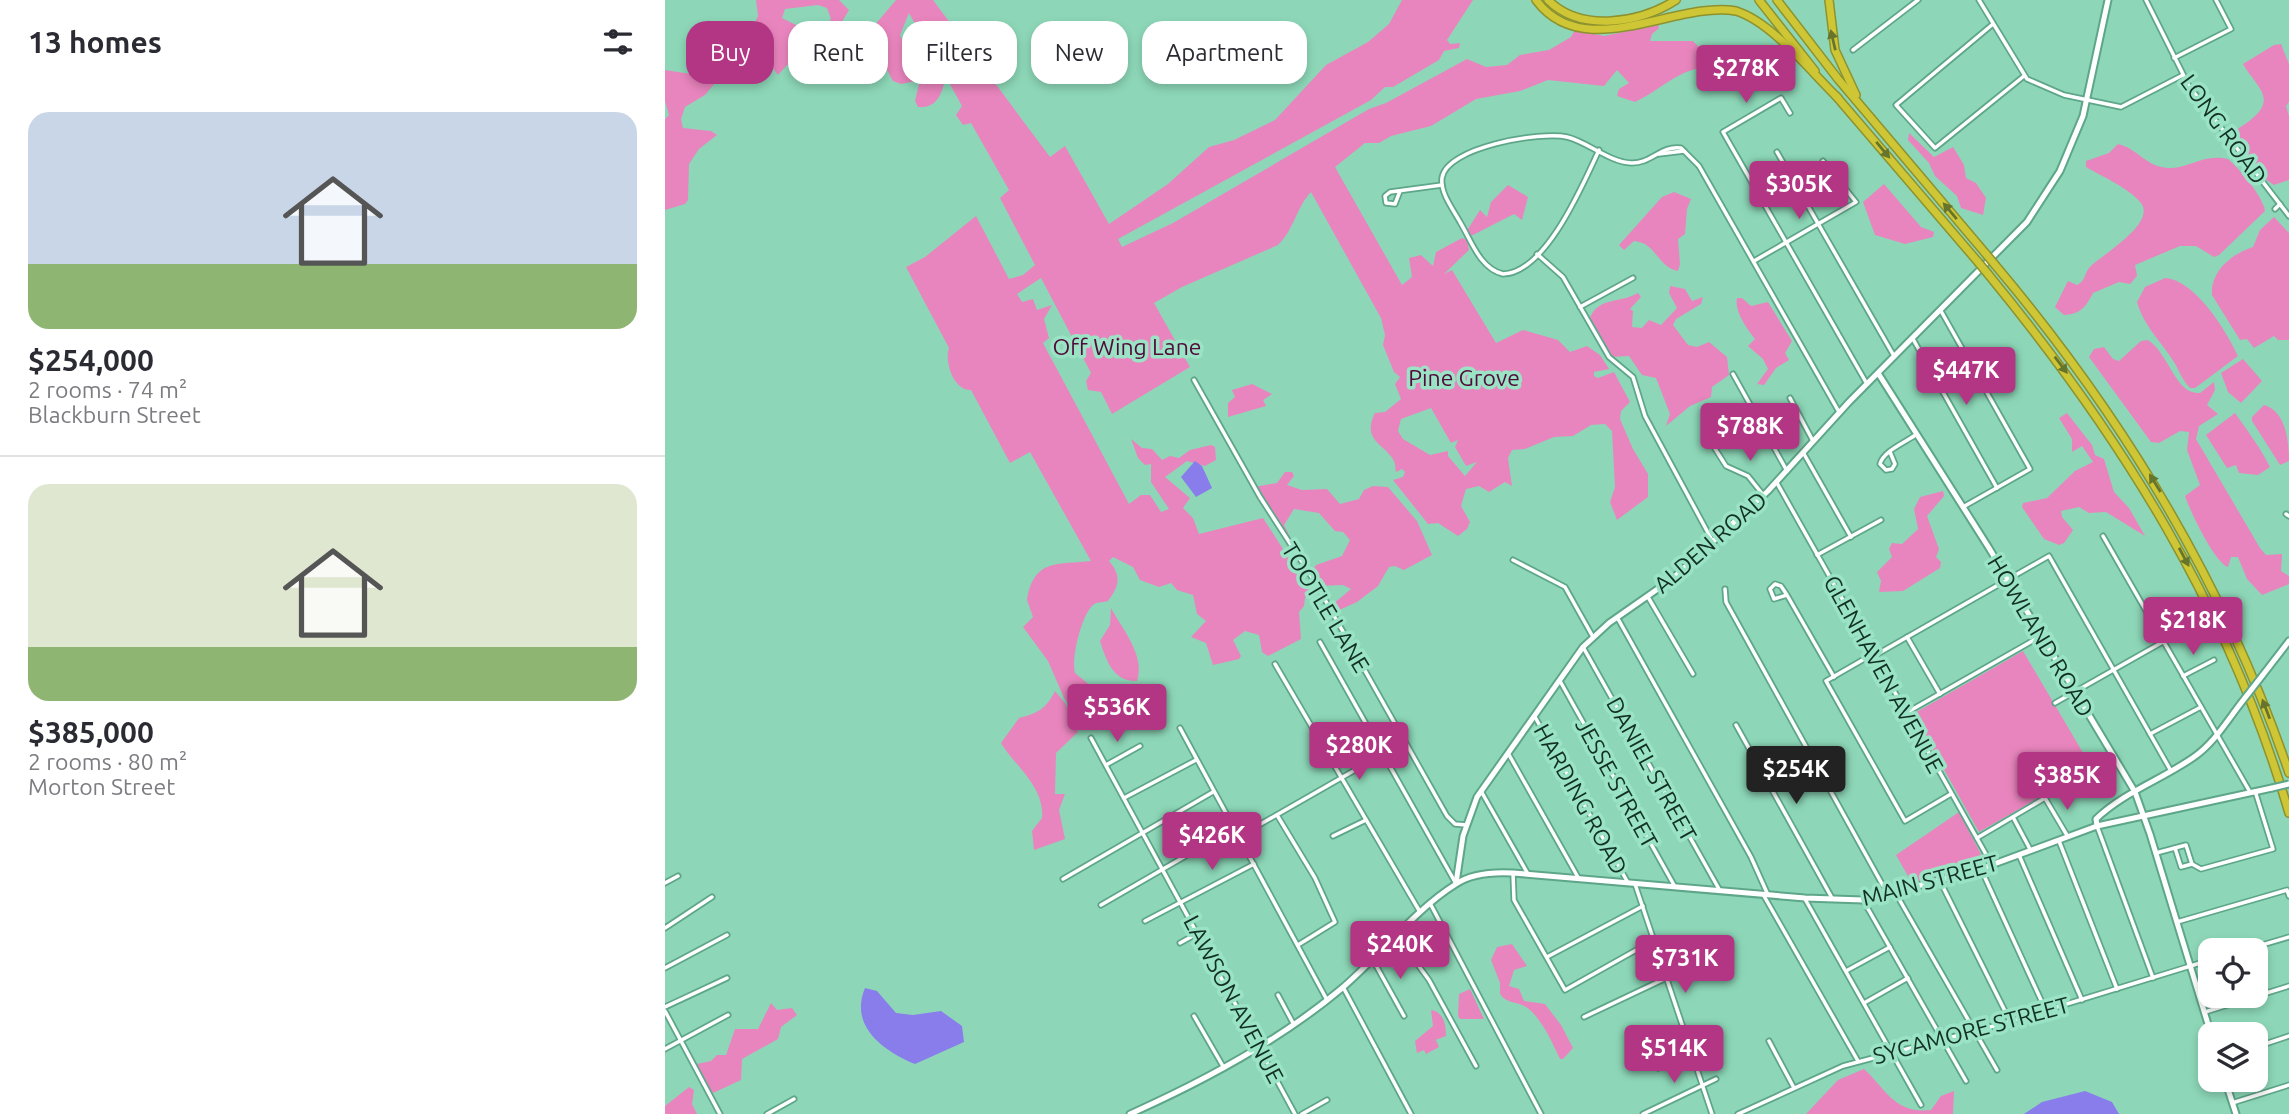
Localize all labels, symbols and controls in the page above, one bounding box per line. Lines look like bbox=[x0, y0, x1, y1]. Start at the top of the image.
chip: Buy bbox=[686, 21, 774, 84]
chip: Rent bbox=[788, 21, 888, 84]
chip: Filters bbox=[902, 21, 1017, 84]
chip: New bbox=[1031, 21, 1128, 84]
chip: Apartment bbox=[1142, 21, 1307, 84]
icon: filters bbox=[599, 23, 637, 61]
text: 13 homes bbox=[28, 25, 162, 59]
one-way arrow bbox=[1827, 29, 1838, 51]
pin: $278K bbox=[1697, 46, 1795, 105]
text: $278K bbox=[1712, 55, 1780, 80]
street label: LONG ROAD bbox=[2176, 70, 2272, 188]
one-way arrow bbox=[1875, 141, 1890, 159]
icon: home bbox=[270, 158, 396, 284]
pin: $305K bbox=[1750, 162, 1848, 221]
text: $305K bbox=[1765, 171, 1833, 196]
one-way arrow bbox=[1943, 203, 1958, 220]
park label: Off Wing Lane bbox=[1053, 334, 1201, 359]
text: $254,000 bbox=[28, 343, 154, 377]
pin: $447K bbox=[1917, 348, 2015, 407]
one-way arrow bbox=[2054, 356, 2068, 374]
text: $447K bbox=[1932, 357, 2000, 382]
park label: Pine Grove bbox=[1408, 365, 1520, 390]
text: 2 rooms · 74 m² bbox=[28, 377, 187, 402]
text: Blackburn Street bbox=[28, 402, 201, 427]
pin: $788K bbox=[1701, 404, 1799, 463]
text: $788K bbox=[1716, 413, 1784, 438]
one-way arrow bbox=[2149, 473, 2162, 493]
street label: ALDEN ROAD bbox=[1649, 486, 1771, 598]
icon: home bbox=[270, 530, 396, 656]
street label: TOOTLE LANE bbox=[1277, 538, 1375, 676]
one-way arrow bbox=[2178, 547, 2190, 566]
street label: HOWLAND ROAD bbox=[1983, 551, 2099, 721]
street label: GLENHAVEN AVENUE bbox=[1819, 571, 1949, 777]
pin: $218K bbox=[2144, 598, 2242, 657]
text: $218K bbox=[2159, 607, 2227, 632]
pin: $536K bbox=[1068, 684, 1166, 744]
street label: DANIEL STREET bbox=[1602, 693, 1702, 846]
text: $536K bbox=[1083, 694, 1151, 719]
one-way arrow bbox=[2260, 698, 2271, 719]
street label: JESSE STREET bbox=[1571, 714, 1663, 852]
text: $385,000 bbox=[28, 715, 154, 749]
street label: HARDING ROAD bbox=[1529, 720, 1633, 878]
pin: $280K bbox=[1310, 722, 1408, 782]
text: $280K bbox=[1325, 732, 1393, 757]
pin: $254K bbox=[1747, 746, 1845, 806]
text: 2 rooms · 80 m² bbox=[28, 749, 187, 774]
pin: $385K bbox=[2018, 752, 2116, 812]
text: $254K bbox=[1762, 756, 1830, 781]
text: $385K bbox=[2033, 762, 2101, 787]
text: Morton Street bbox=[28, 774, 175, 799]
pin: $426K bbox=[1163, 812, 1261, 872]
text: $426K bbox=[1178, 822, 1246, 847]
street label: MAIN STREET bbox=[1859, 850, 2001, 910]
street label: LAWSON AVENUE bbox=[1179, 911, 1289, 1087]
pin: $240K bbox=[1351, 922, 1449, 981]
text: $240K bbox=[1366, 931, 1434, 956]
pin: $731K bbox=[1636, 936, 1734, 995]
map controls bbox=[2198, 938, 2268, 1092]
button: locate bbox=[2198, 938, 2268, 1008]
text: $731K bbox=[1651, 945, 1719, 970]
street label: SYCAMORE STREET bbox=[1870, 992, 2072, 1068]
button: layers bbox=[2198, 1022, 2268, 1092]
pin: $514K bbox=[1625, 1026, 1723, 1085]
text: $514K bbox=[1640, 1035, 1708, 1060]

